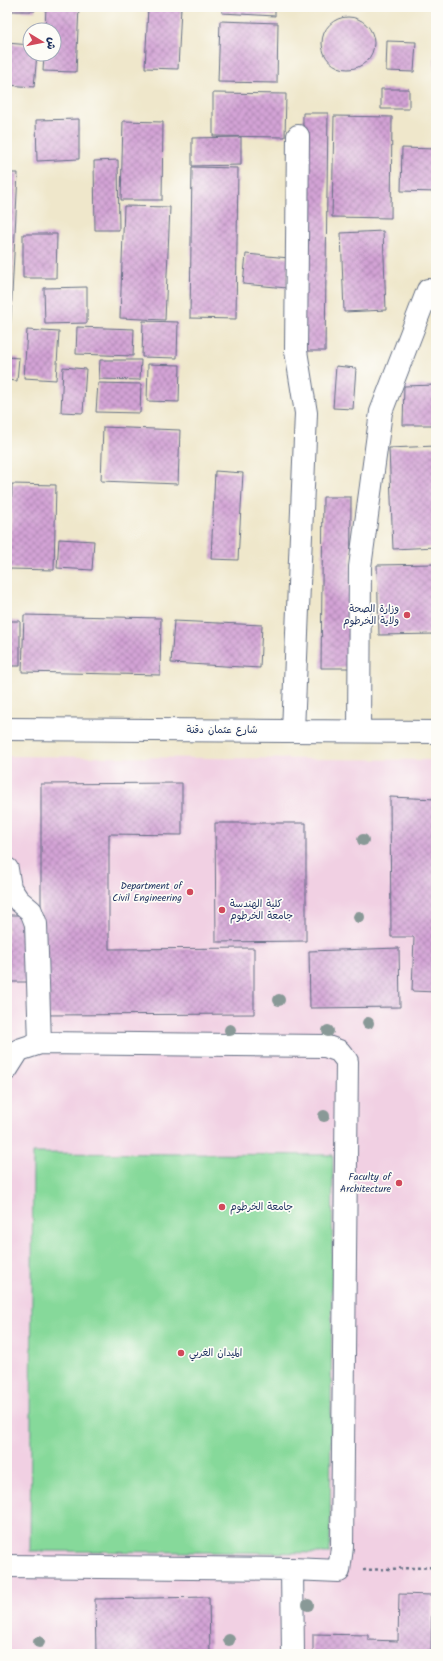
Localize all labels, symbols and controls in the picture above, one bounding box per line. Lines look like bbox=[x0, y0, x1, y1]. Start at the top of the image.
north arrow bbox=[22, 22, 62, 62]
text: ش bbox=[41, 36, 61, 51]
place label: وزارة الصحة ولاية الخرطوم bbox=[343, 601, 399, 629]
marker: وزارة الصحة ولاية الخرطوم bbox=[402, 610, 412, 620]
street label: شارع عثمان دقنة bbox=[187, 722, 258, 738]
place label: Department of Civil Engineering bbox=[112, 878, 183, 906]
marker: Department of Civil Engineering bbox=[185, 887, 195, 897]
place label: كلية الهندسة جامعة الخرطوم bbox=[230, 896, 293, 924]
marker: كلية الهندسة جامعة الخرطوم bbox=[217, 905, 227, 915]
place label: Faculty of Architecture bbox=[340, 1169, 392, 1197]
marker: Faculty of Architecture bbox=[394, 1178, 404, 1188]
place label: جامعة الخرطوم bbox=[230, 1199, 293, 1215]
marker: جامعة الخرطوم bbox=[217, 1202, 227, 1212]
place label: الميدان الغربي bbox=[189, 1345, 242, 1362]
marker: الميدان الغربي bbox=[176, 1348, 186, 1358]

